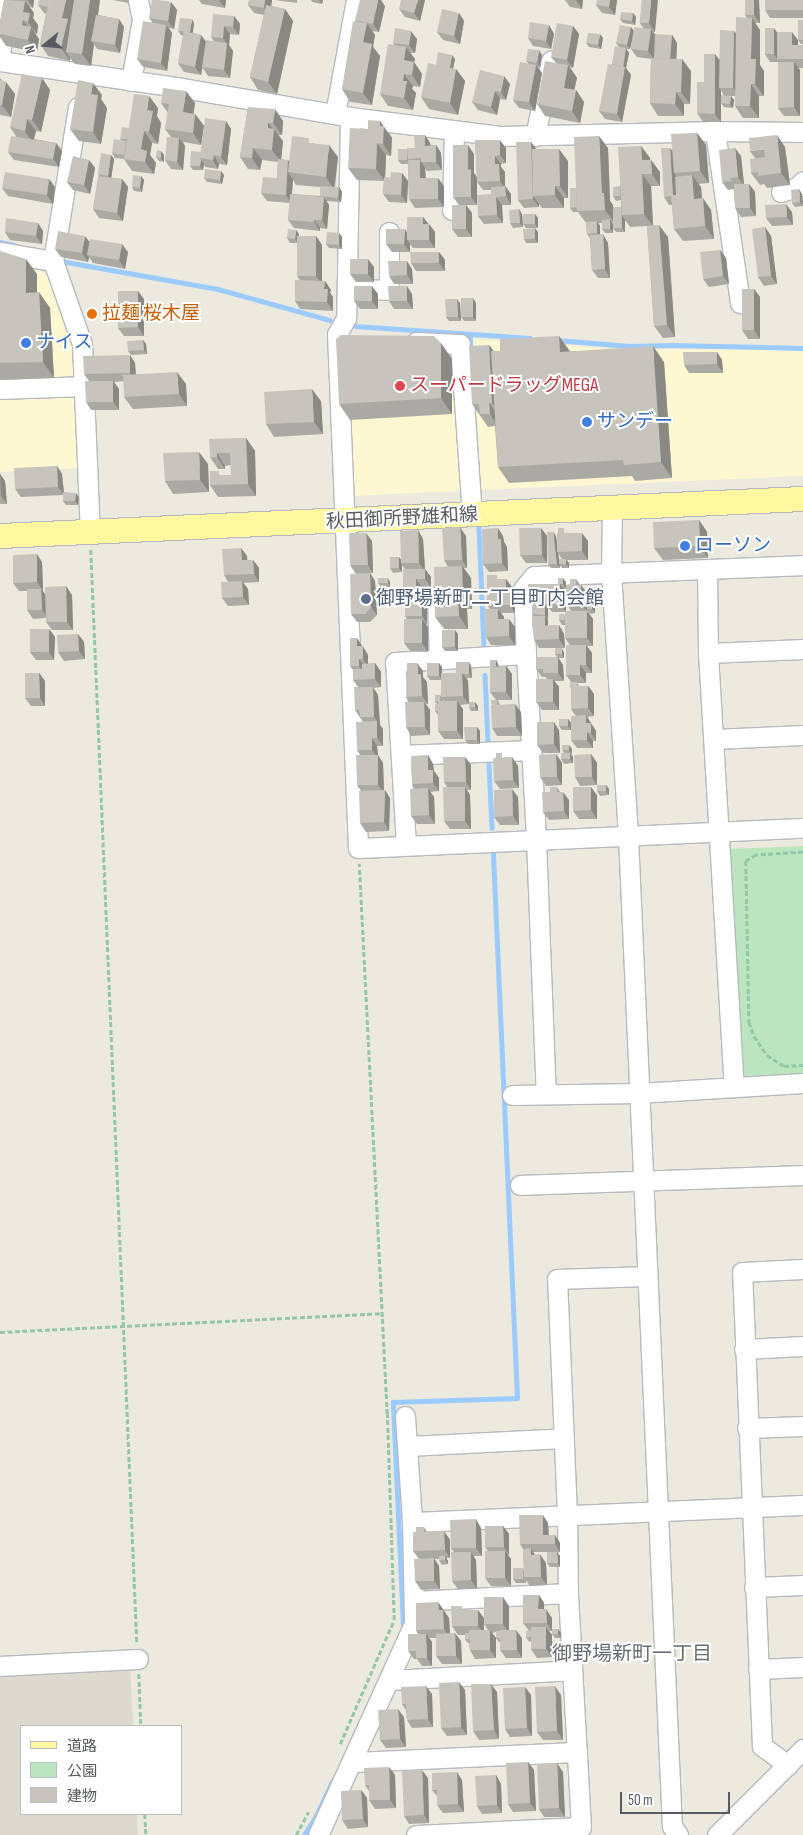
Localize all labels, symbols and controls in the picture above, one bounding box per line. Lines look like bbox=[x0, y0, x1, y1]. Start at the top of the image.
north arrow bbox=[20, 20, 70, 70]
text: N bbox=[21, 43, 39, 56]
place label: 拉麺 桜木屋 bbox=[102, 303, 200, 325]
marker: 拉麺 桜木屋 bbox=[86, 308, 98, 320]
place label: ナイス bbox=[36, 332, 93, 354]
marker: ナイス bbox=[20, 337, 32, 349]
place label: スーパードラッグMEGA bbox=[410, 375, 599, 397]
marker: スーパードラッグMEGA bbox=[394, 380, 406, 392]
place label: サンデー bbox=[597, 411, 673, 433]
marker: サンデー bbox=[581, 416, 593, 428]
street label: 秋田御所野雄和線 bbox=[326, 504, 478, 534]
place label: ローソン bbox=[695, 535, 771, 557]
marker: ローソン bbox=[679, 540, 691, 552]
place label: 御野場新町二丁目町内会館 bbox=[376, 588, 604, 610]
marker: 御野場新町二丁目町内会館 bbox=[360, 593, 372, 605]
district label: 御野場新町一丁目 bbox=[552, 1642, 712, 1666]
legend bbox=[20, 1725, 182, 1815]
text: 道路 bbox=[67, 1737, 97, 1756]
text: 公園 bbox=[67, 1762, 97, 1781]
scale bar bbox=[623, 1782, 733, 1814]
text: 建物 bbox=[67, 1787, 97, 1806]
text: 50 m bbox=[628, 1791, 653, 1810]

